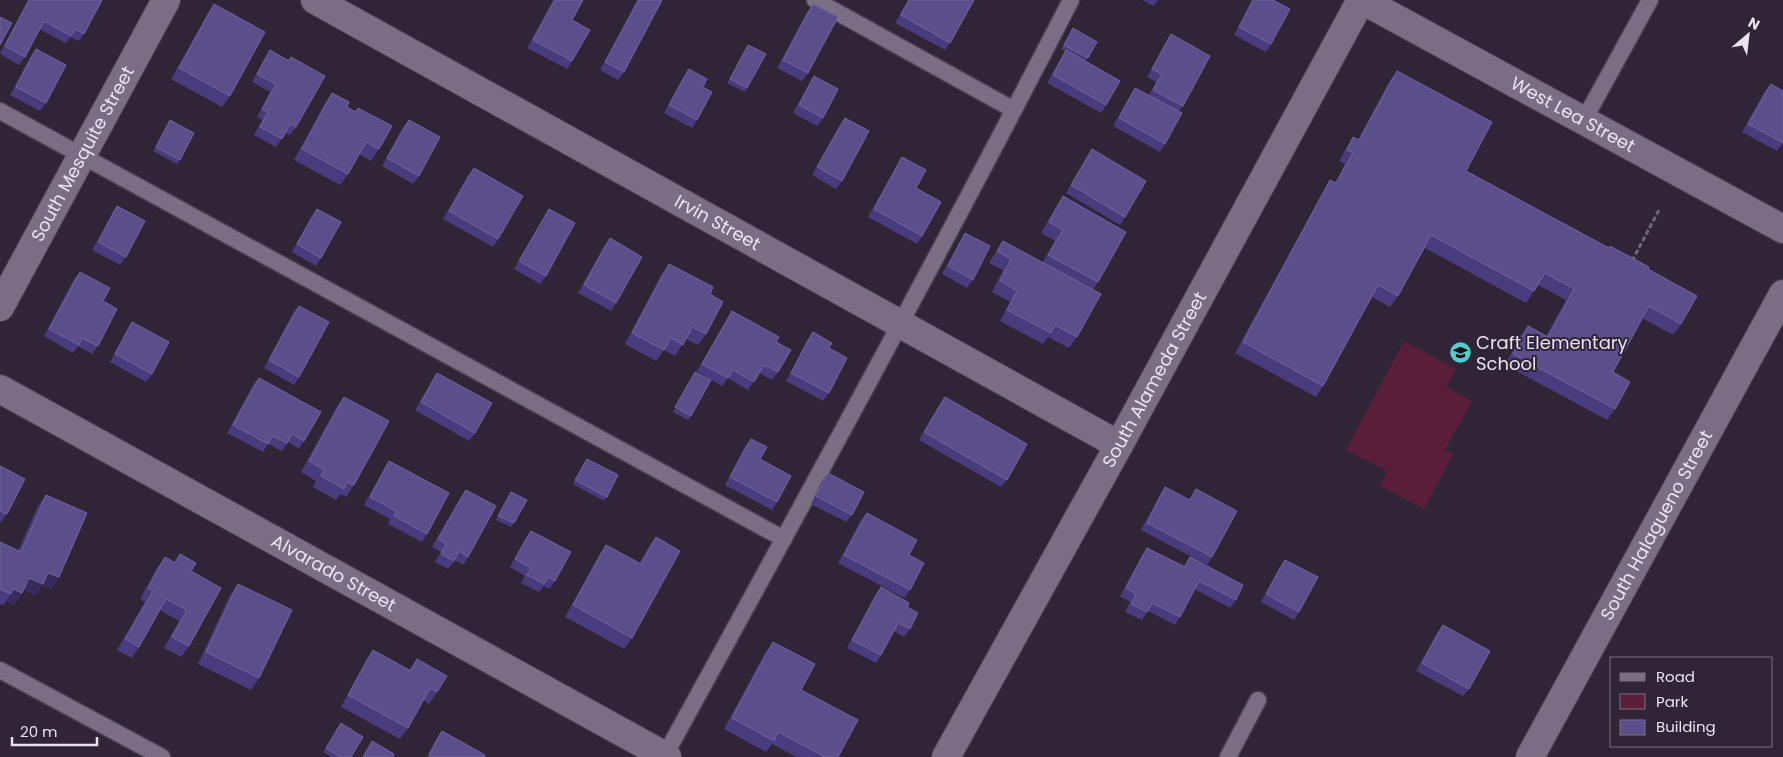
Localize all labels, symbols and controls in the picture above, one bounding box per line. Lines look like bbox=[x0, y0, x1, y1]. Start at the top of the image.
north arrow bbox=[1723, 10, 1773, 60]
text: N bbox=[1745, 12, 1763, 35]
street label: South Mesquite Street bbox=[25, 62, 140, 246]
street label: West Lea Street bbox=[1506, 70, 1640, 158]
street label: Irvin Street bbox=[670, 188, 765, 256]
street label: South Alameda Street bbox=[1096, 287, 1212, 472]
place label: Craft Elementary School bbox=[1476, 330, 1628, 376]
school or university icon: Craft Elementary School bbox=[1448, 341, 1472, 365]
street label: South Halagueno Street bbox=[1594, 426, 1718, 625]
street label: Alvarado Street bbox=[267, 528, 401, 617]
legend bbox=[1610, 657, 1773, 747]
text: Road bbox=[1656, 666, 1695, 687]
text: Park bbox=[1656, 691, 1688, 712]
scale bar bbox=[12, 714, 98, 746]
text: Building bbox=[1656, 716, 1716, 737]
text: 20 m bbox=[20, 721, 58, 742]

